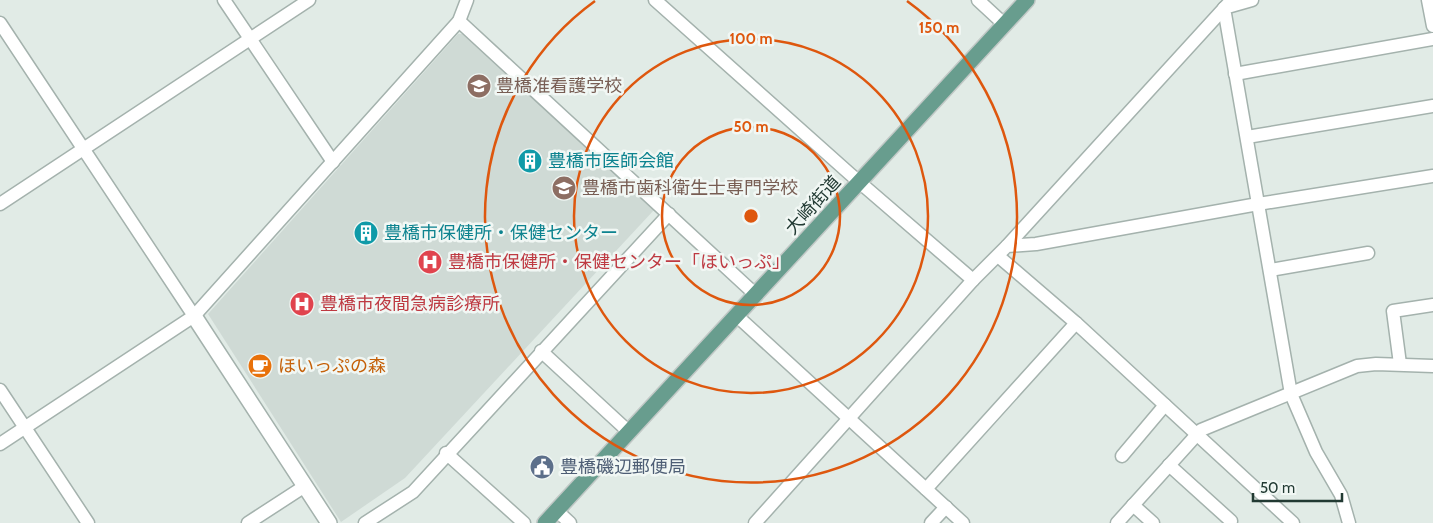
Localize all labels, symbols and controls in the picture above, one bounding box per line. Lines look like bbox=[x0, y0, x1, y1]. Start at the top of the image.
text: 150 m bbox=[919, 19, 959, 37]
text: 100 m bbox=[729, 30, 773, 48]
school or university icon: 豊橋准看護学校 bbox=[466, 73, 492, 99]
place label: 豊橋准看護学校 bbox=[496, 75, 622, 97]
text: 50 m bbox=[733, 118, 769, 136]
building icon: 豊橋市医師会館 bbox=[517, 148, 543, 174]
place label: 豊橋市医師会館 bbox=[548, 150, 674, 172]
street label: 大崎街道 bbox=[781, 171, 845, 239]
school or university icon: 豊橋市歯科衛生士専門学校 bbox=[551, 175, 577, 201]
place label: 豊橋市歯科衛生士専門学校 bbox=[582, 177, 798, 199]
centre of rings bbox=[742, 207, 760, 225]
building icon: 豊橋市保健所・保健センター bbox=[353, 220, 379, 246]
place label: 豊橋市保健所・保健センター bbox=[384, 222, 618, 244]
hospital icon: 豊橋市保健所・保健センター「ほいっぷ」 bbox=[417, 249, 443, 275]
place label: 豊橋市保健所・保健センター「ほいっぷ」 bbox=[448, 251, 790, 273]
hospital icon: 豊橋市夜間急病診療所 bbox=[289, 291, 315, 317]
place label: 豊橋市夜間急病診療所 bbox=[320, 293, 500, 315]
cafe icon: ほいっぷの森 bbox=[247, 353, 273, 379]
place label: ほいっぷの森 bbox=[278, 355, 386, 377]
public building icon: 豊橋磯辺郵便局 bbox=[529, 454, 555, 480]
place label: 豊橋磯辺郵便局 bbox=[560, 456, 686, 478]
scale bar bbox=[1253, 470, 1342, 502]
text: 50 m bbox=[1260, 479, 1295, 497]

